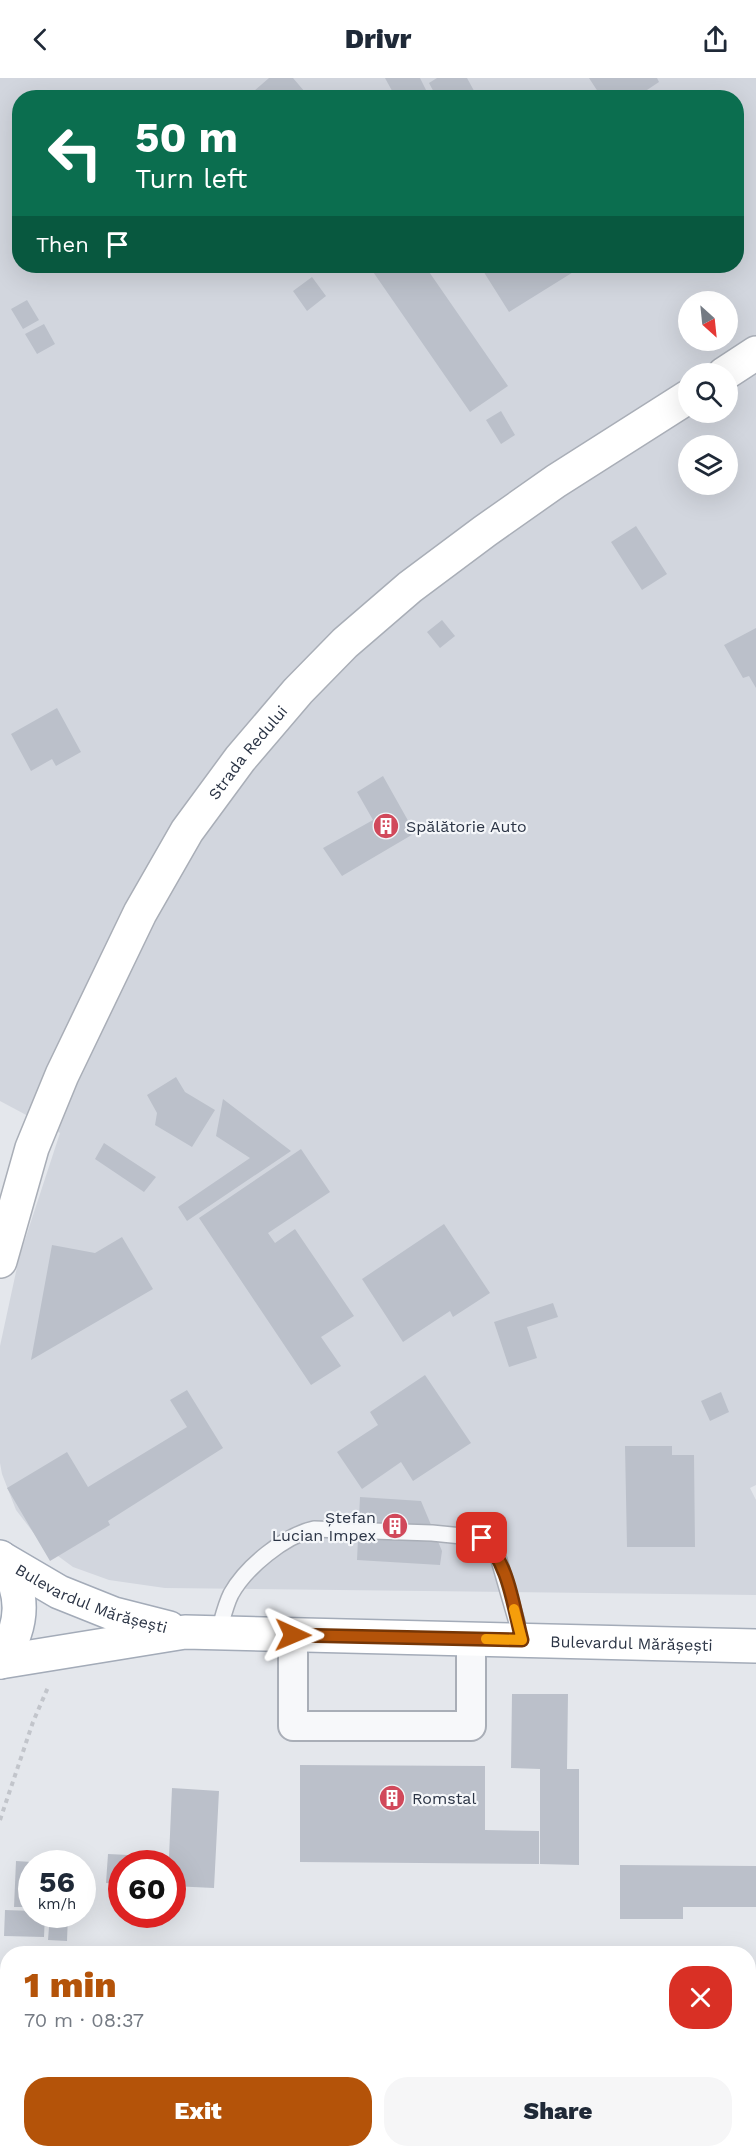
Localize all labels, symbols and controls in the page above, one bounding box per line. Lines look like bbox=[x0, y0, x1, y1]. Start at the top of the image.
icon: back bbox=[24, 23, 57, 56]
text: Drivr bbox=[345, 23, 411, 55]
icon: share bbox=[699, 23, 732, 56]
text: 50 m bbox=[135, 113, 238, 162]
icon: left bbox=[36, 114, 114, 192]
text: Turn left bbox=[135, 163, 247, 195]
icon: arrive bbox=[101, 228, 134, 261]
text: Then bbox=[36, 232, 89, 257]
north arrow bbox=[678, 291, 738, 351]
map controls bbox=[678, 291, 738, 495]
button: search bbox=[678, 363, 738, 423]
button: layers bbox=[678, 435, 738, 495]
street label: Strada Redului bbox=[204, 701, 291, 803]
building icon: Spălătorie Auto bbox=[371, 811, 401, 841]
place label: Spălătorie Auto bbox=[406, 817, 527, 836]
place label: Ștefan Lucian Impex bbox=[272, 1508, 376, 1545]
building icon: Ștefan Lucian Impex bbox=[380, 1511, 410, 1541]
pin bbox=[456, 1512, 507, 1563]
icon: arrive bbox=[465, 1521, 498, 1554]
street label: Bulevardul Mărășești bbox=[12, 1559, 169, 1637]
position arrow bbox=[261, 1603, 325, 1667]
street label: Bulevardul Mărășești bbox=[550, 1631, 713, 1654]
building icon: Romstal bbox=[377, 1783, 407, 1813]
place label: Romstal bbox=[412, 1789, 476, 1808]
speed limit sign: 60 bbox=[108, 1850, 186, 1928]
text: 56 bbox=[39, 1864, 75, 1899]
text: km/h bbox=[38, 1895, 76, 1913]
text: 1 min bbox=[24, 1964, 117, 2006]
button: close bbox=[669, 1966, 732, 2029]
text: 70 m · 08:37 bbox=[24, 2008, 144, 2032]
button: Exit bbox=[24, 2077, 372, 2146]
button: Share bbox=[384, 2077, 732, 2146]

